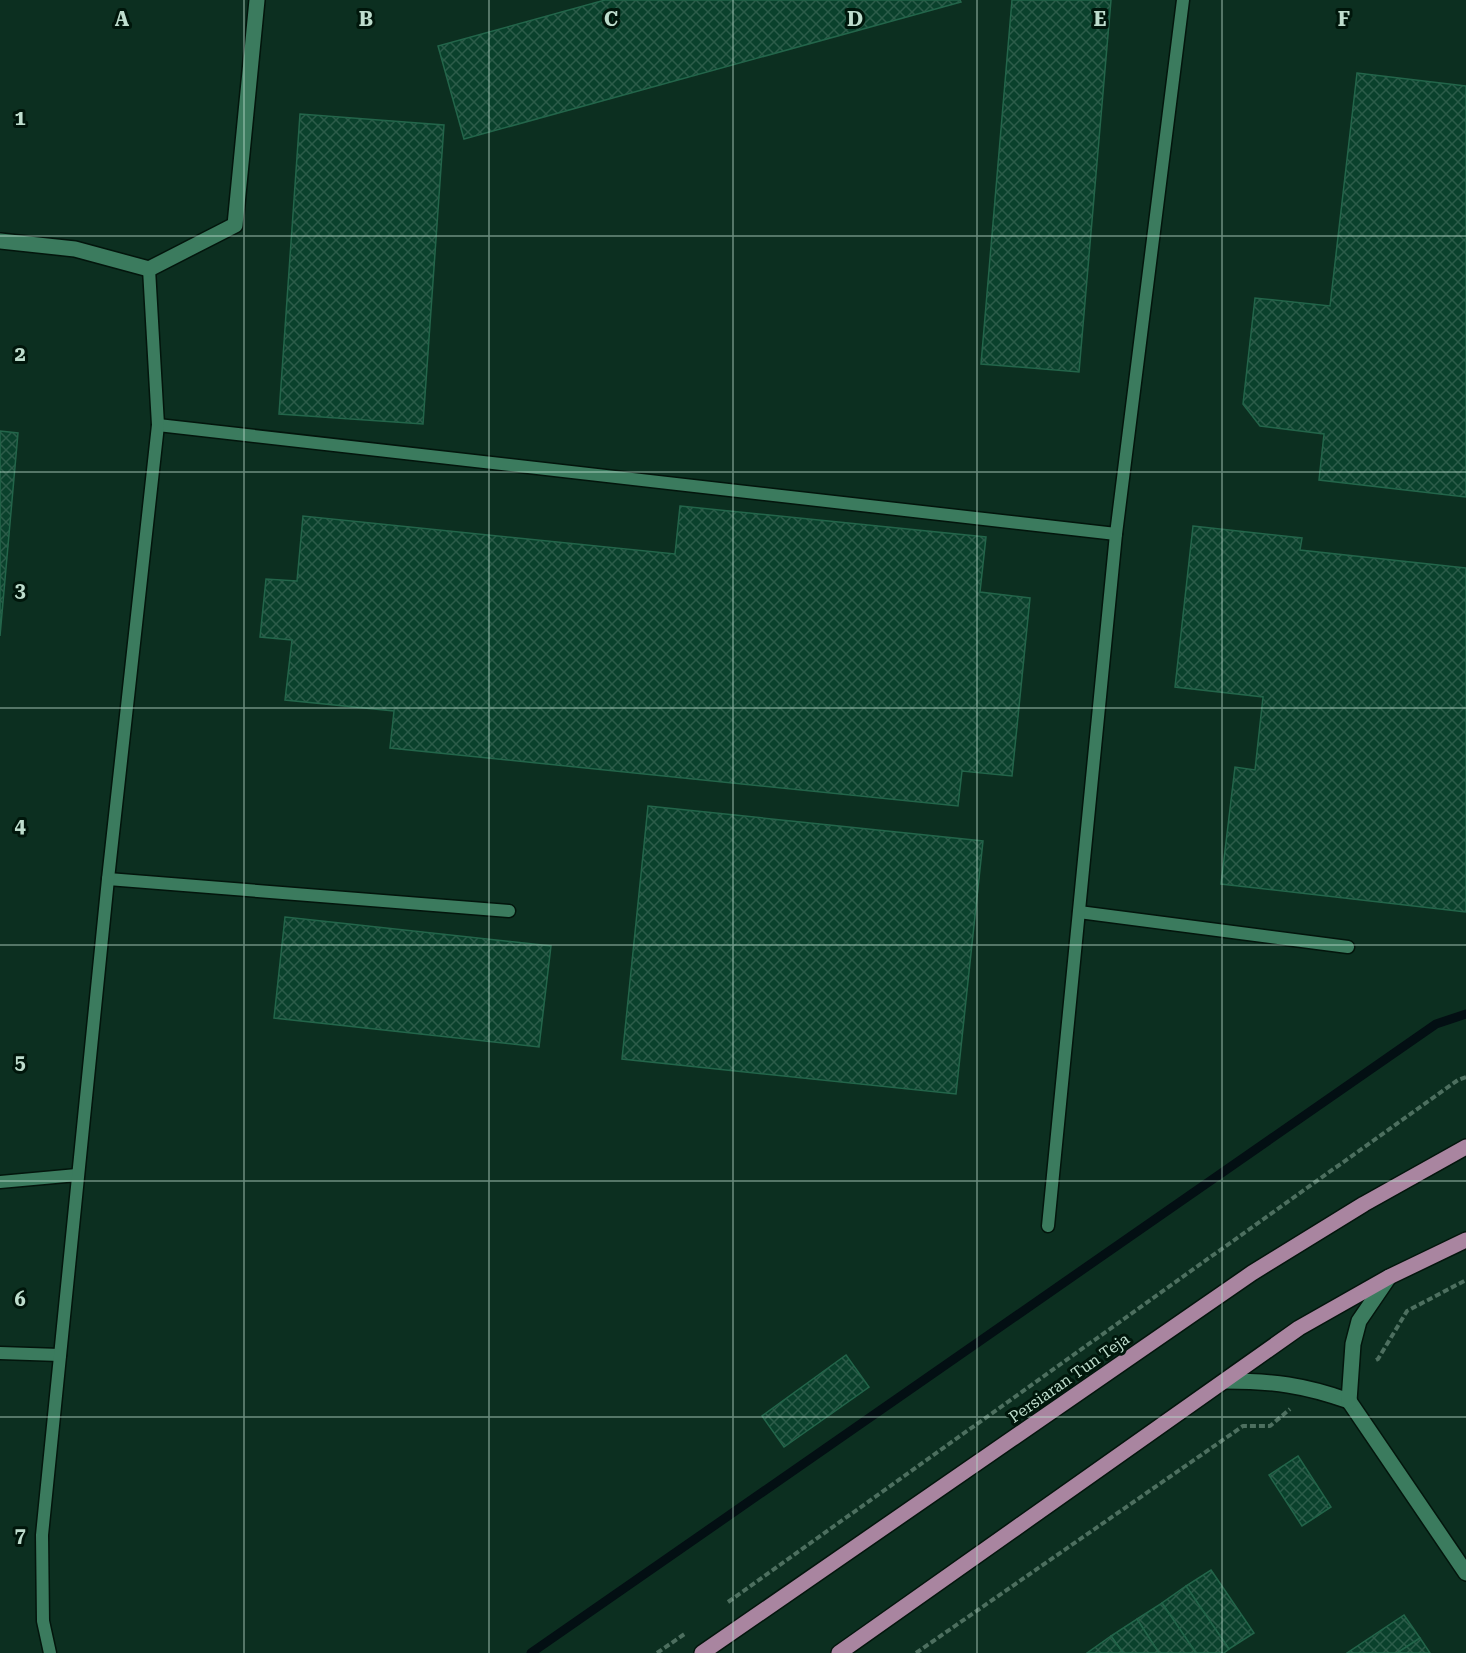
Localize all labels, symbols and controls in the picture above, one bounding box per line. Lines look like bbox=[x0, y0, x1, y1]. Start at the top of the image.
text: A bbox=[115, 7, 130, 31]
text: B bbox=[359, 7, 373, 31]
text: C bbox=[604, 7, 618, 31]
text: D bbox=[847, 7, 863, 31]
text: E bbox=[1094, 7, 1107, 31]
text: F bbox=[1338, 7, 1350, 31]
text: 1 bbox=[14, 106, 26, 130]
text: 2 bbox=[14, 342, 26, 366]
text: 3 bbox=[14, 578, 26, 602]
text: 4 bbox=[14, 814, 26, 838]
text: 5 bbox=[14, 1050, 26, 1074]
text: 6 bbox=[14, 1287, 26, 1311]
street label: Persiaran Tun Teja bbox=[1005, 1329, 1133, 1427]
text: 7 bbox=[14, 1523, 26, 1547]

